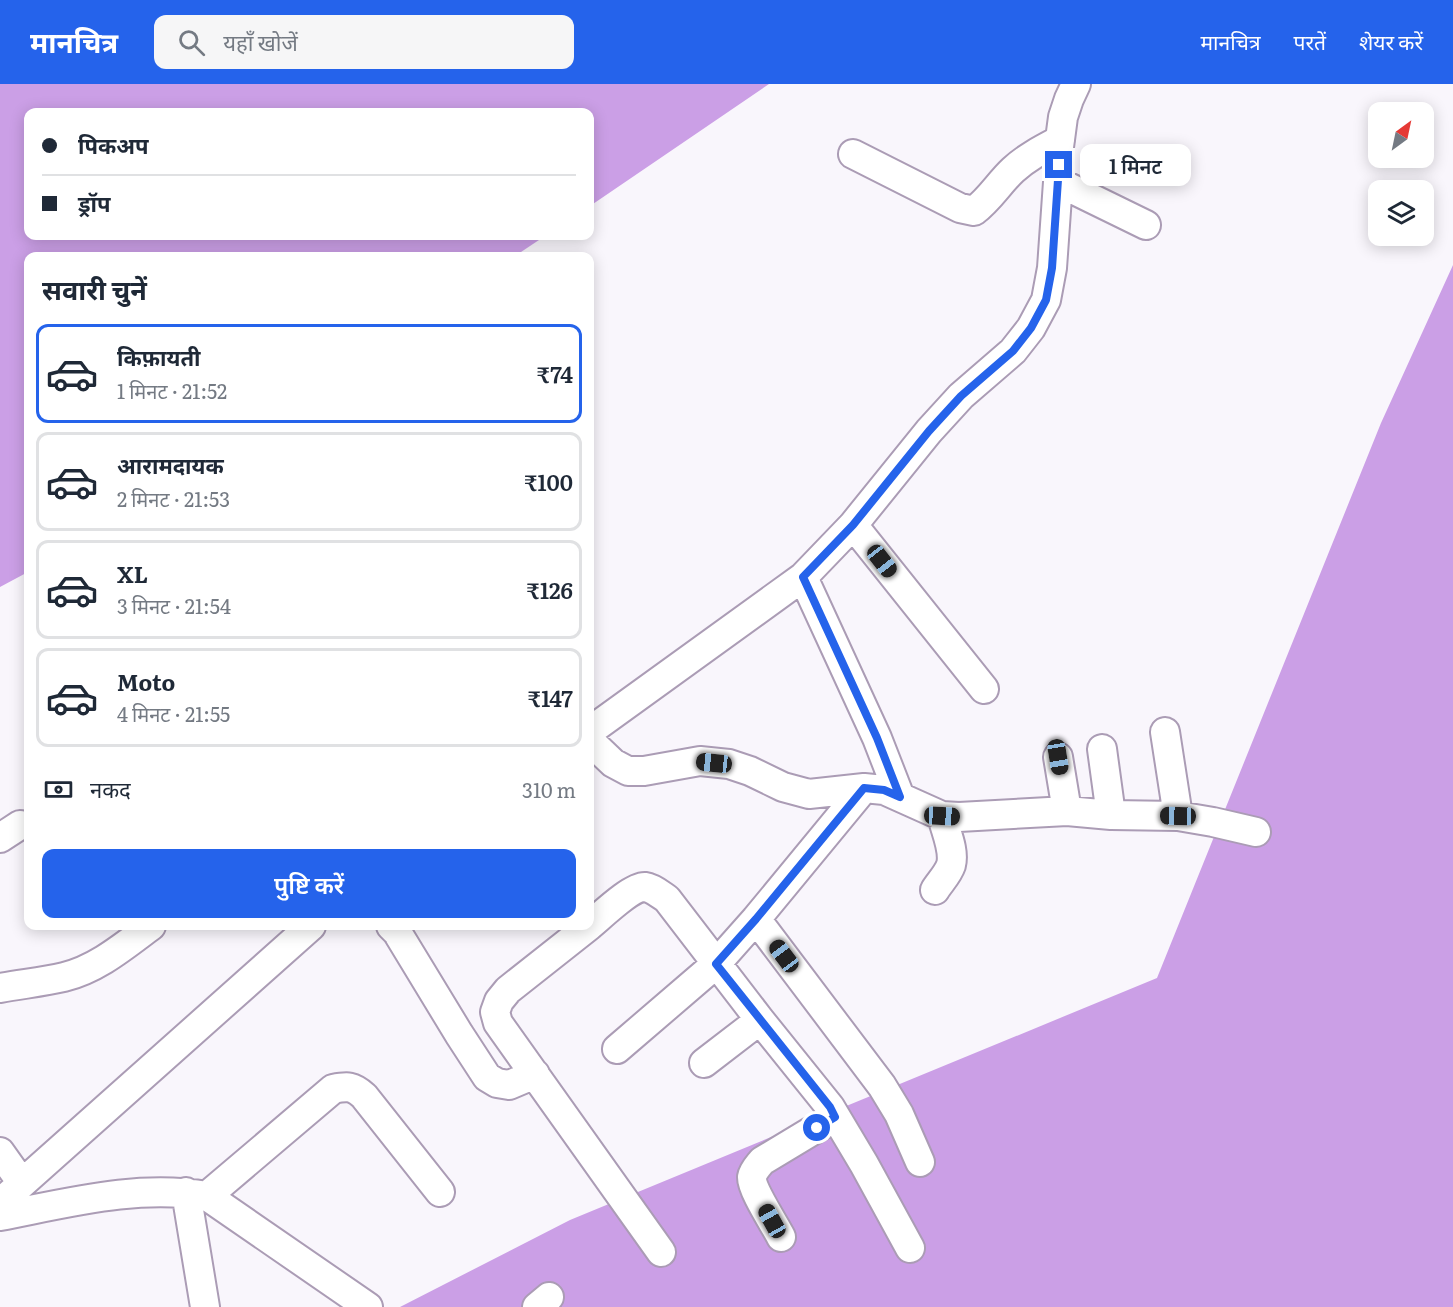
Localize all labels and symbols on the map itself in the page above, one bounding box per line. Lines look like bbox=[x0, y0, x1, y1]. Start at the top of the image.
north arrow bbox=[1368, 102, 1434, 168]
callout: 1 मिनट bbox=[1080, 144, 1191, 186]
route end bbox=[1045, 151, 1072, 178]
car bbox=[864, 541, 900, 581]
car bbox=[1046, 738, 1070, 776]
car bbox=[695, 752, 733, 774]
car bbox=[924, 806, 960, 826]
car bbox=[1160, 807, 1196, 825]
car bbox=[766, 936, 802, 976]
route start bbox=[803, 1114, 830, 1141]
car bbox=[755, 1201, 789, 1241]

